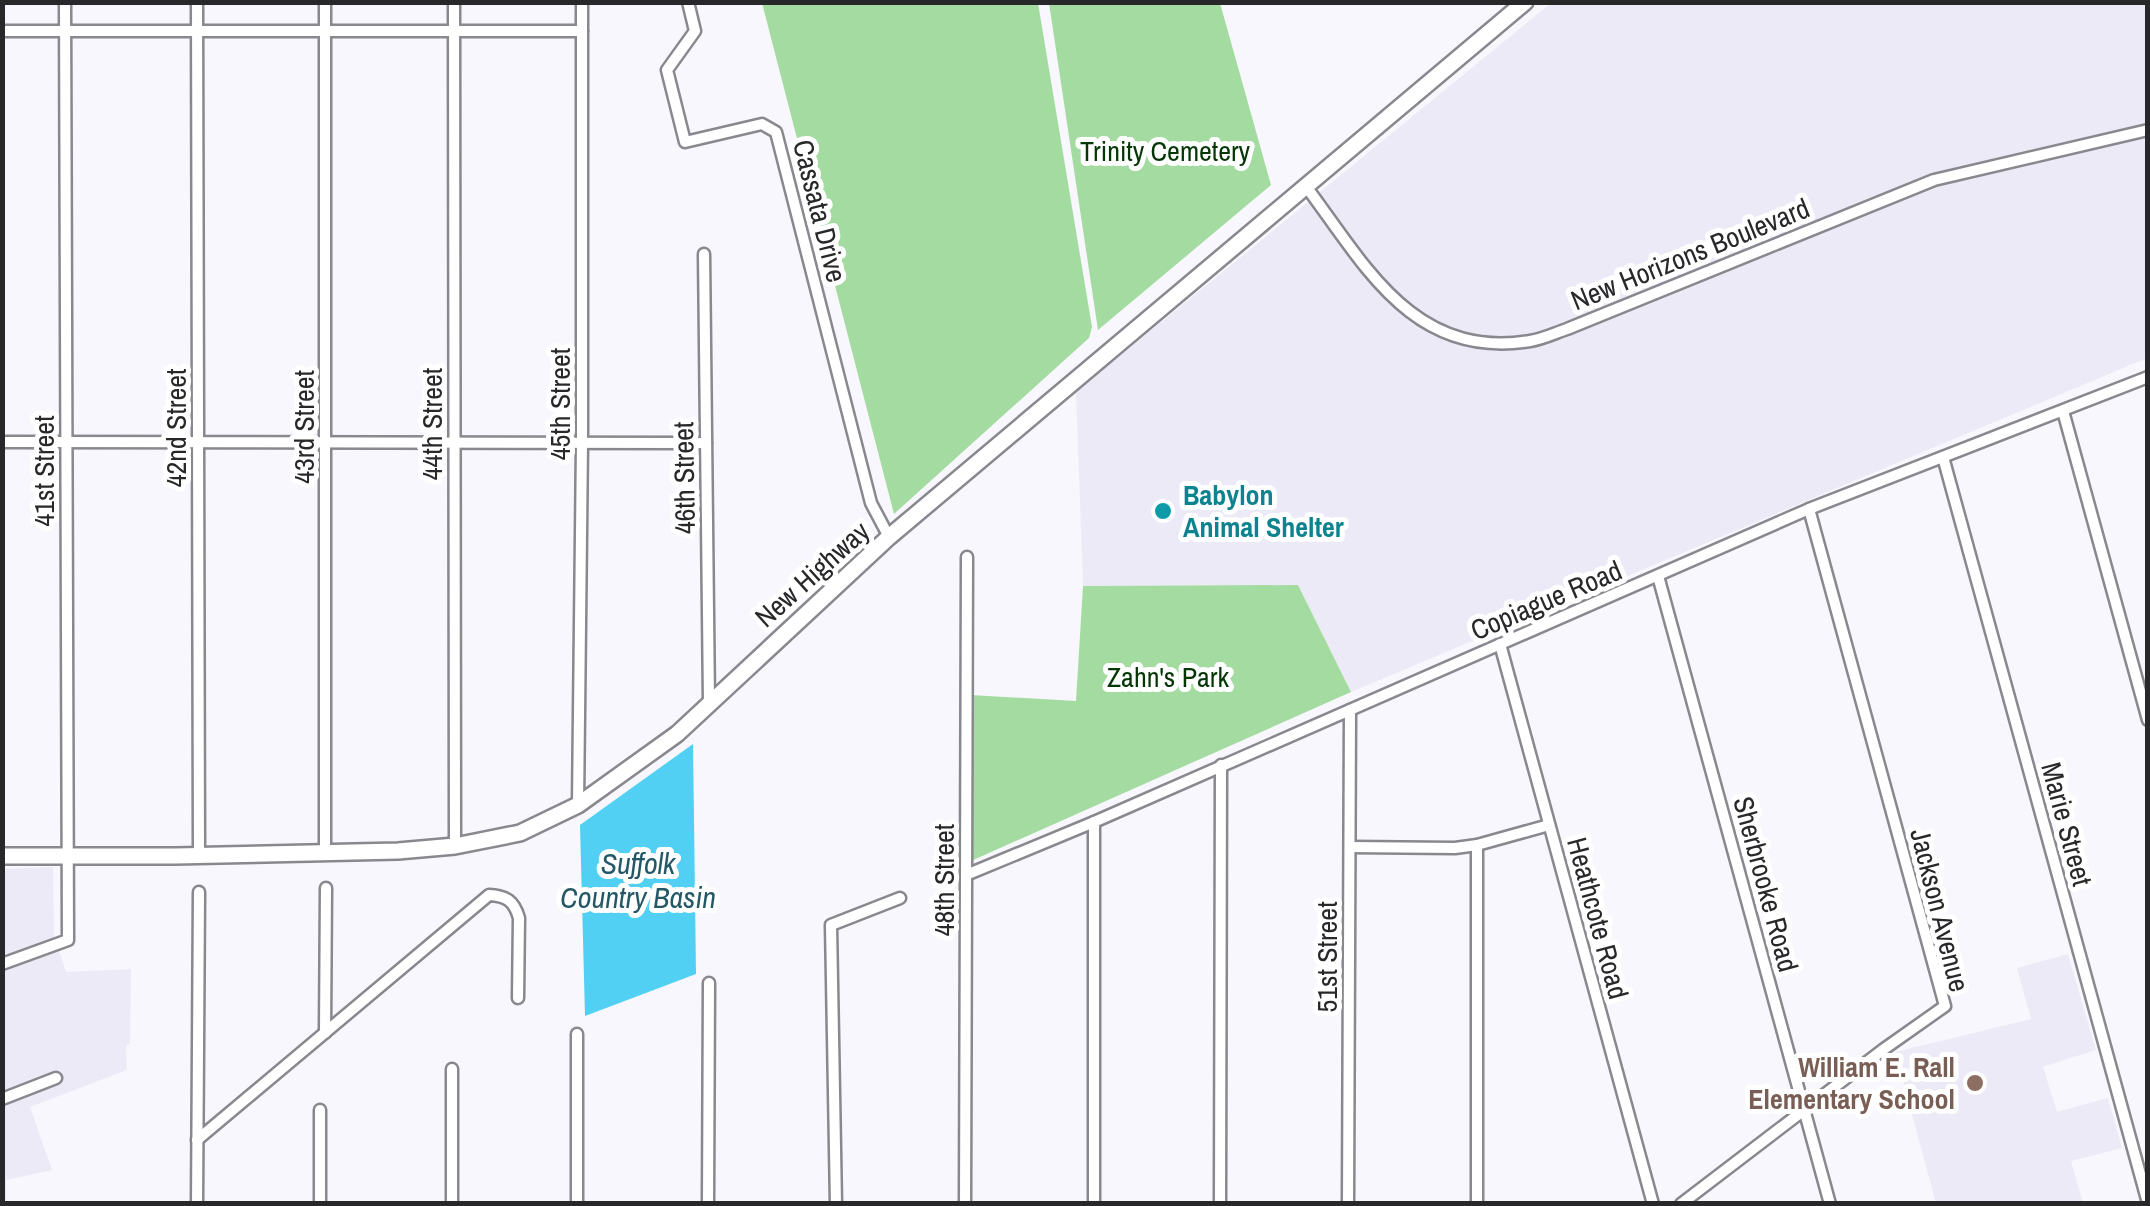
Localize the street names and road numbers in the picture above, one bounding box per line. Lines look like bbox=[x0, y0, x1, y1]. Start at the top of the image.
street label: Cassata Drive bbox=[784, 136, 856, 286]
street label: New Horizons Boulevard bbox=[1565, 189, 1815, 319]
street label: 45th Street bbox=[541, 348, 579, 460]
street label: 44th Street bbox=[413, 368, 451, 480]
street label: 42nd Street bbox=[157, 369, 195, 487]
street label: 43rd Street bbox=[285, 370, 323, 484]
street label: 41st Street bbox=[25, 415, 63, 527]
street label: 46th Street bbox=[664, 422, 704, 534]
street label: New Highway bbox=[747, 512, 878, 636]
street label: Copiague Road bbox=[1465, 551, 1627, 649]
street label: Marie Street bbox=[2032, 758, 2102, 890]
street label: Sherbrooke Road bbox=[1724, 792, 1808, 976]
street label: 48th Street bbox=[925, 824, 963, 936]
street label: Jackson Avenue bbox=[1901, 824, 1979, 996]
street label: Heathcote Road bbox=[1558, 833, 1638, 1003]
street label: 51st Street bbox=[1308, 901, 1346, 1013]

